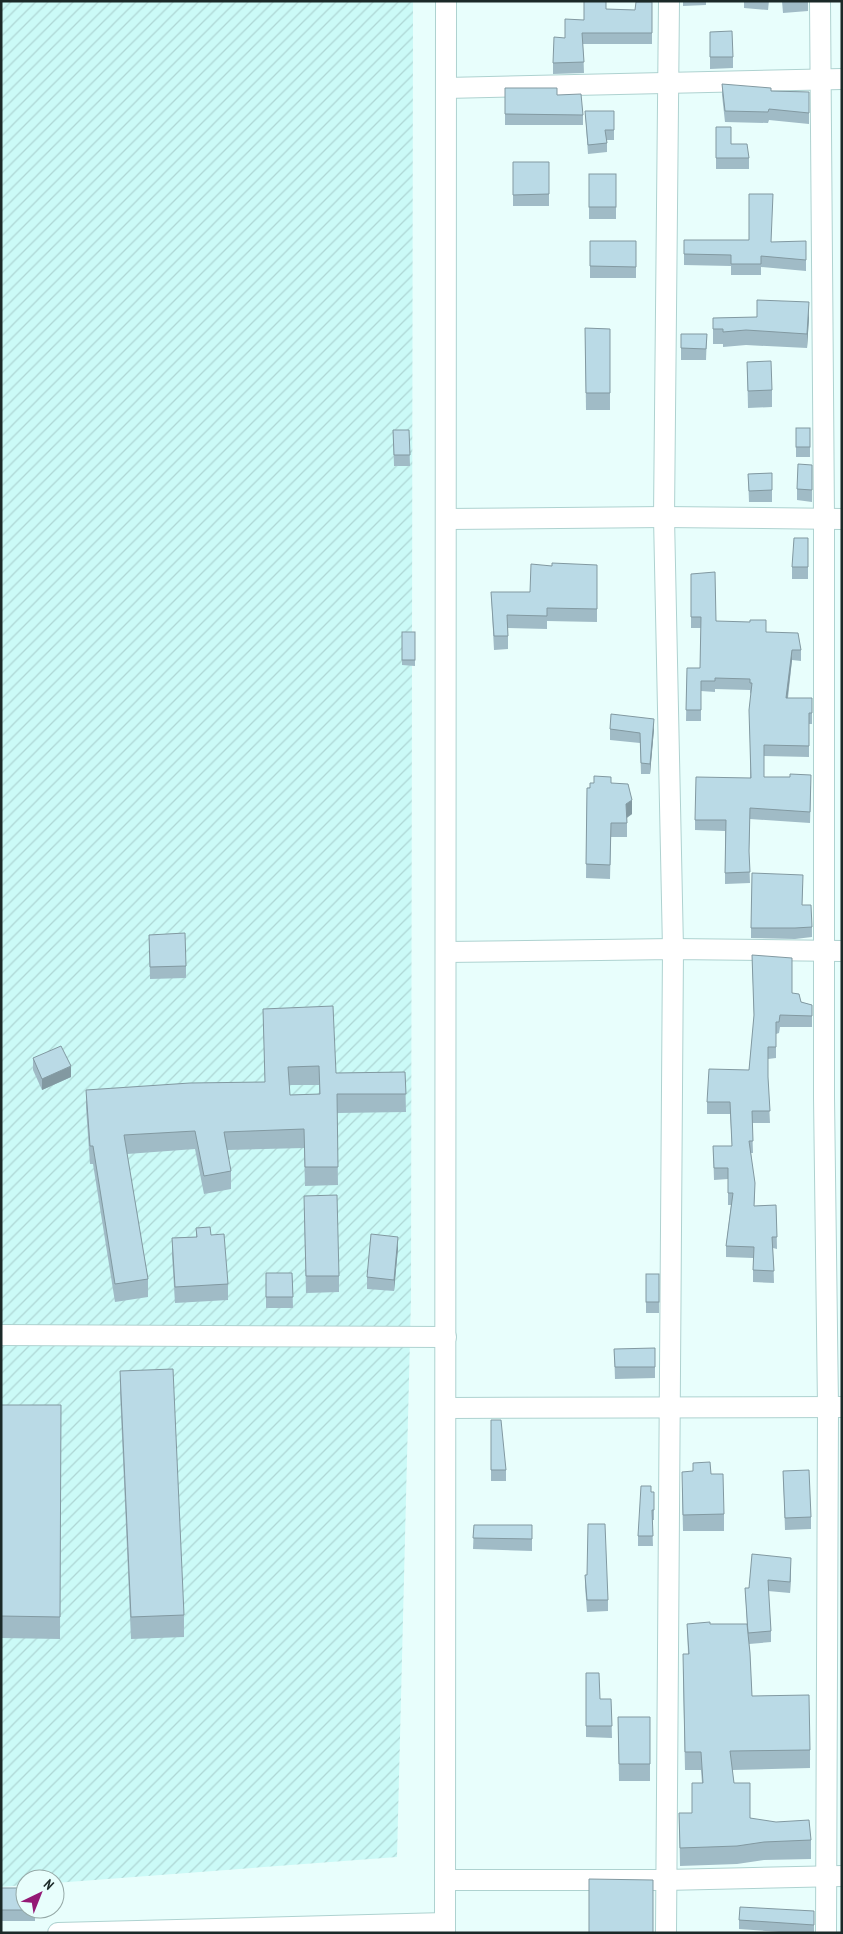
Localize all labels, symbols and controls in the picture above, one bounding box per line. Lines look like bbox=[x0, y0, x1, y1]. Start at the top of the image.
north arrow bbox=[15, 1869, 65, 1919]
text: N bbox=[40, 1875, 58, 1894]

